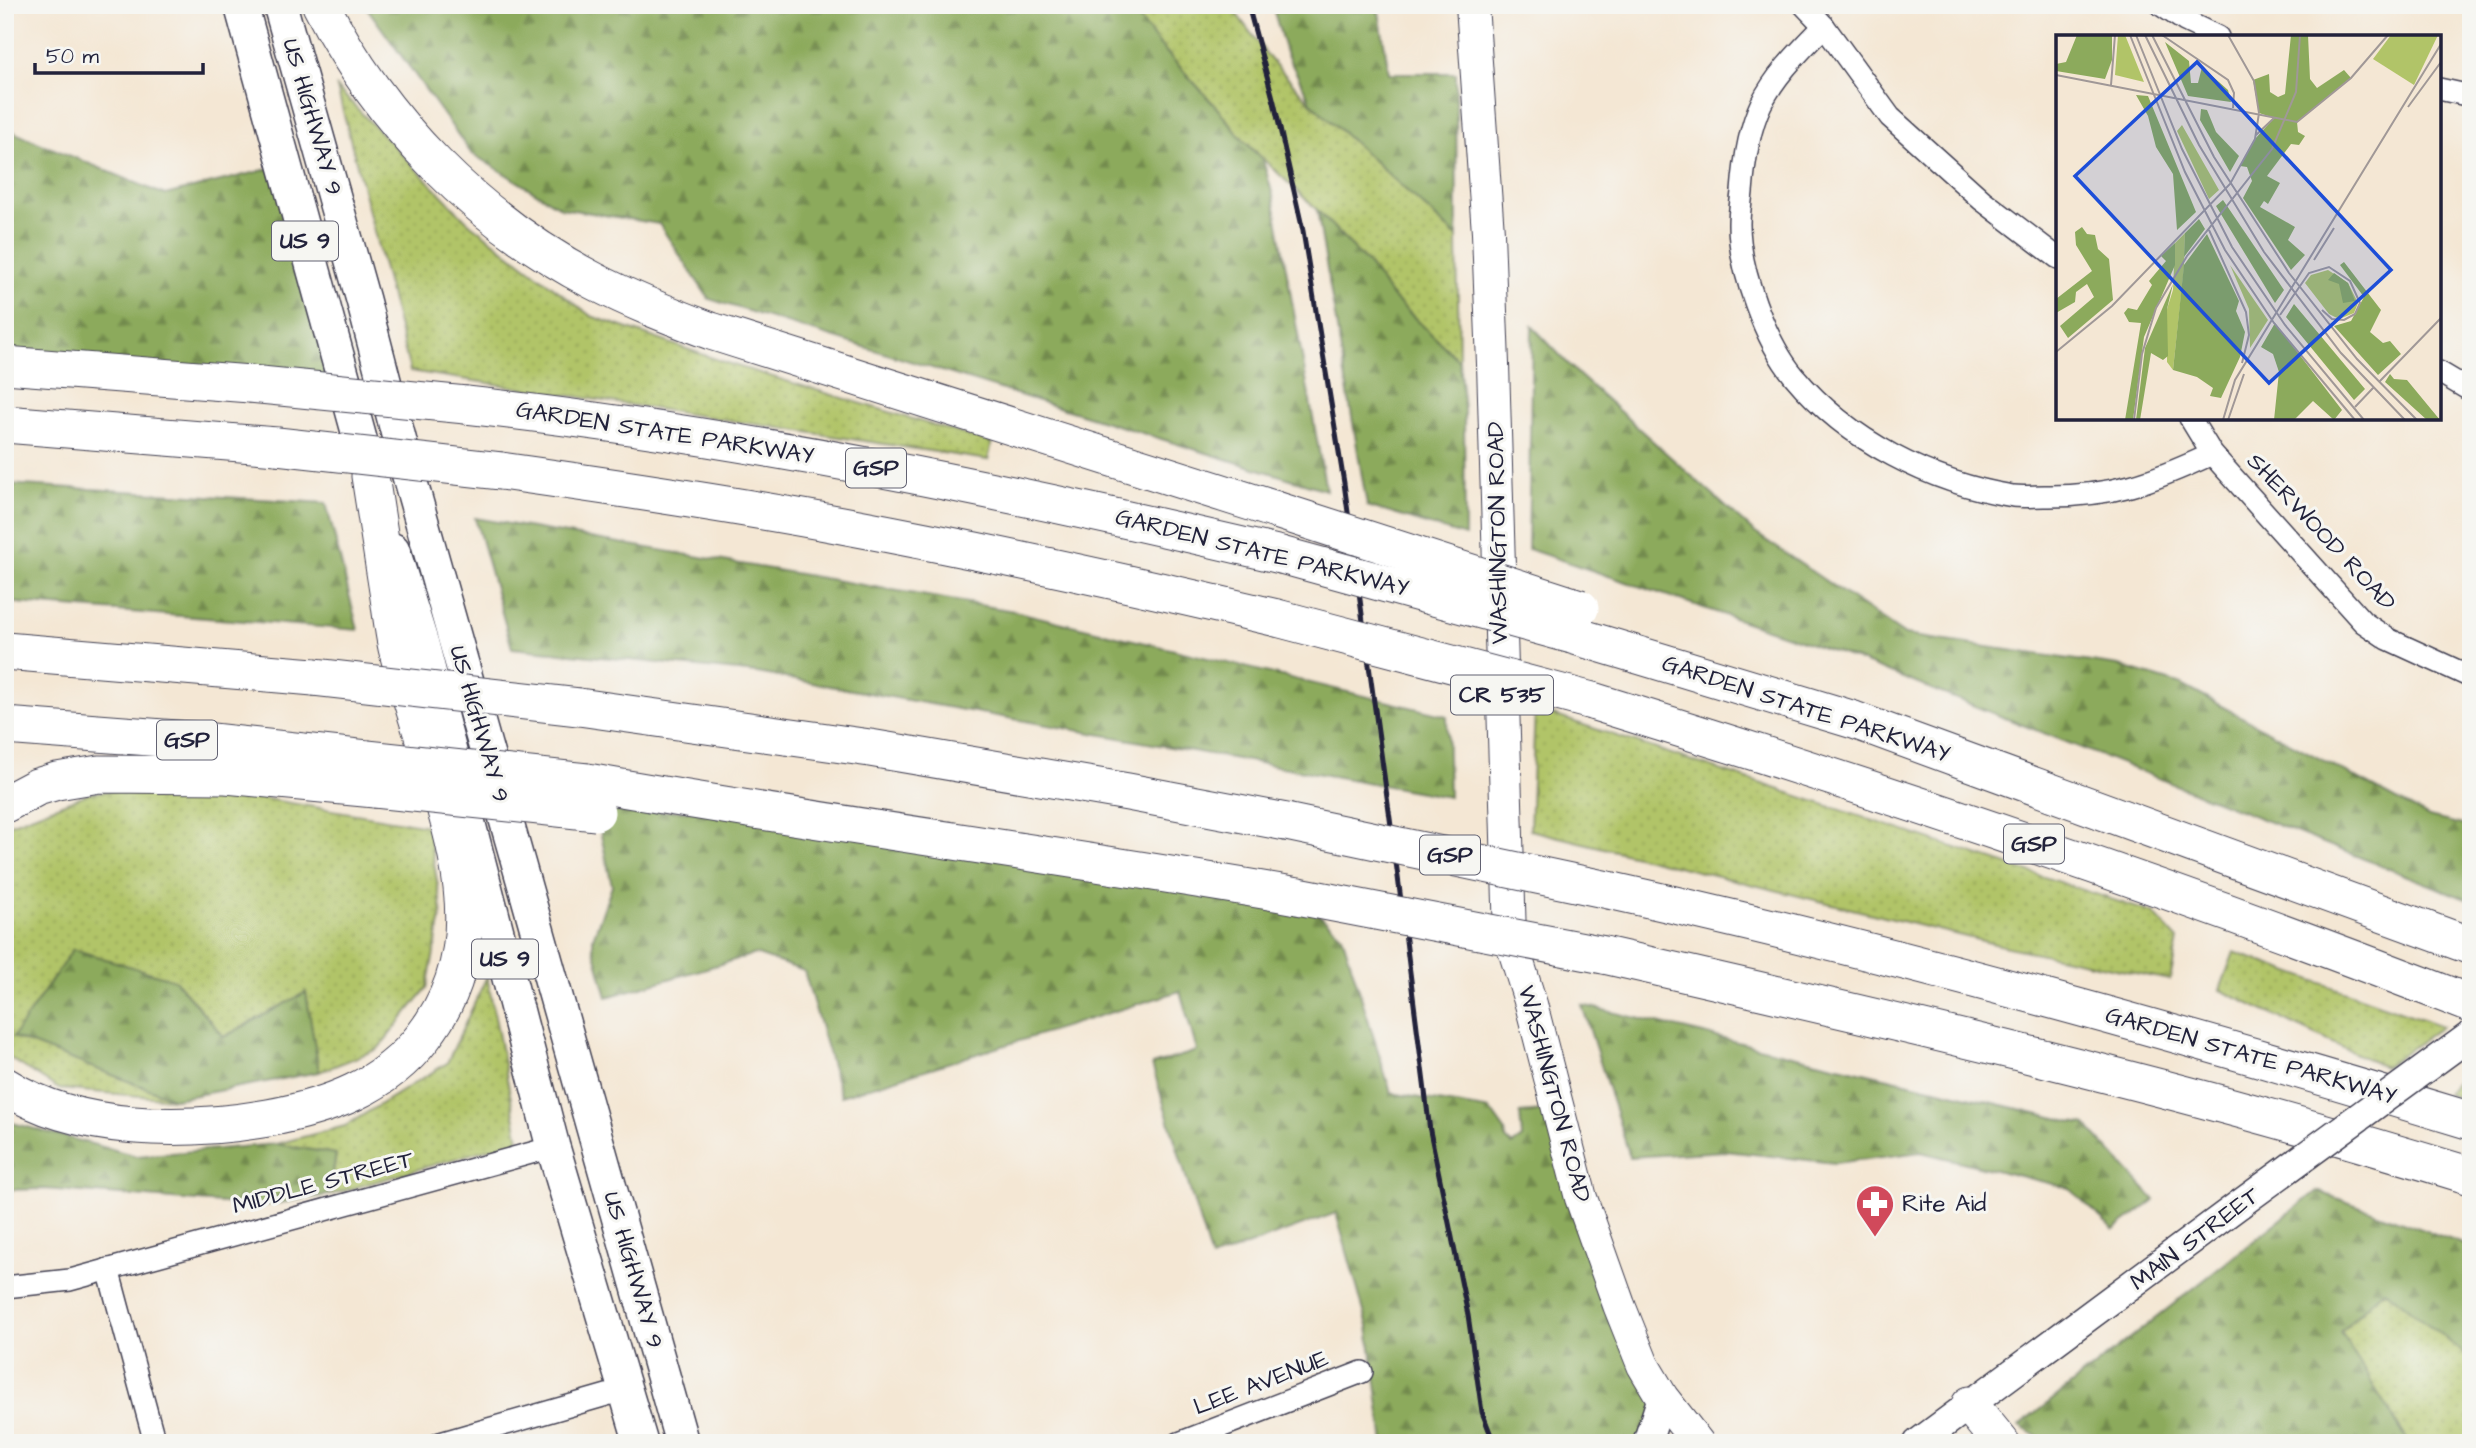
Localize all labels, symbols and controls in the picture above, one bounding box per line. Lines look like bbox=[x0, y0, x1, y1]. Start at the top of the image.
scale bar bbox=[35, 32, 203, 76]
street label: US HIGHWAY 9 bbox=[273, 35, 351, 199]
inset map bbox=[2056, 35, 2441, 420]
text: 50 m bbox=[46, 42, 100, 71]
road number: US 9 bbox=[272, 222, 338, 260]
street label: GARDEN STATE PARKWAY bbox=[514, 393, 817, 473]
street label: WASHINGTON ROAD bbox=[1479, 421, 1517, 645]
street label: SHERWOOD ROAD bbox=[2239, 445, 2403, 619]
road number: GSP bbox=[846, 448, 906, 488]
street label: GARDEN STATE PARKWAY bbox=[1112, 500, 1412, 606]
street label: US HIGHWAY 9 bbox=[440, 642, 518, 806]
street label: GARDEN STATE PARKWAY bbox=[1658, 646, 1955, 772]
road number: CR 535 bbox=[1451, 676, 1553, 715]
road number: GSP bbox=[157, 720, 217, 760]
road number: GSP bbox=[2004, 824, 2064, 864]
road number: GSP bbox=[1420, 835, 1480, 874]
road number: US 9 bbox=[472, 940, 538, 978]
street label: WASHINGTON ROAD bbox=[1509, 982, 1599, 1206]
street label: GARDEN STATE PARKWAY bbox=[2102, 998, 2401, 1114]
street label: MIDDLE STREET bbox=[229, 1143, 417, 1223]
street label: MAIN STREET bbox=[2123, 1179, 2267, 1299]
pharmacy icon: Rite Aid bbox=[1854, 1183, 1896, 1238]
place label: Rite Aid bbox=[1902, 1187, 1986, 1221]
street label: US HIGHWAY 9 bbox=[594, 1188, 672, 1352]
street label: LEE AVENUE bbox=[1189, 1342, 1333, 1424]

